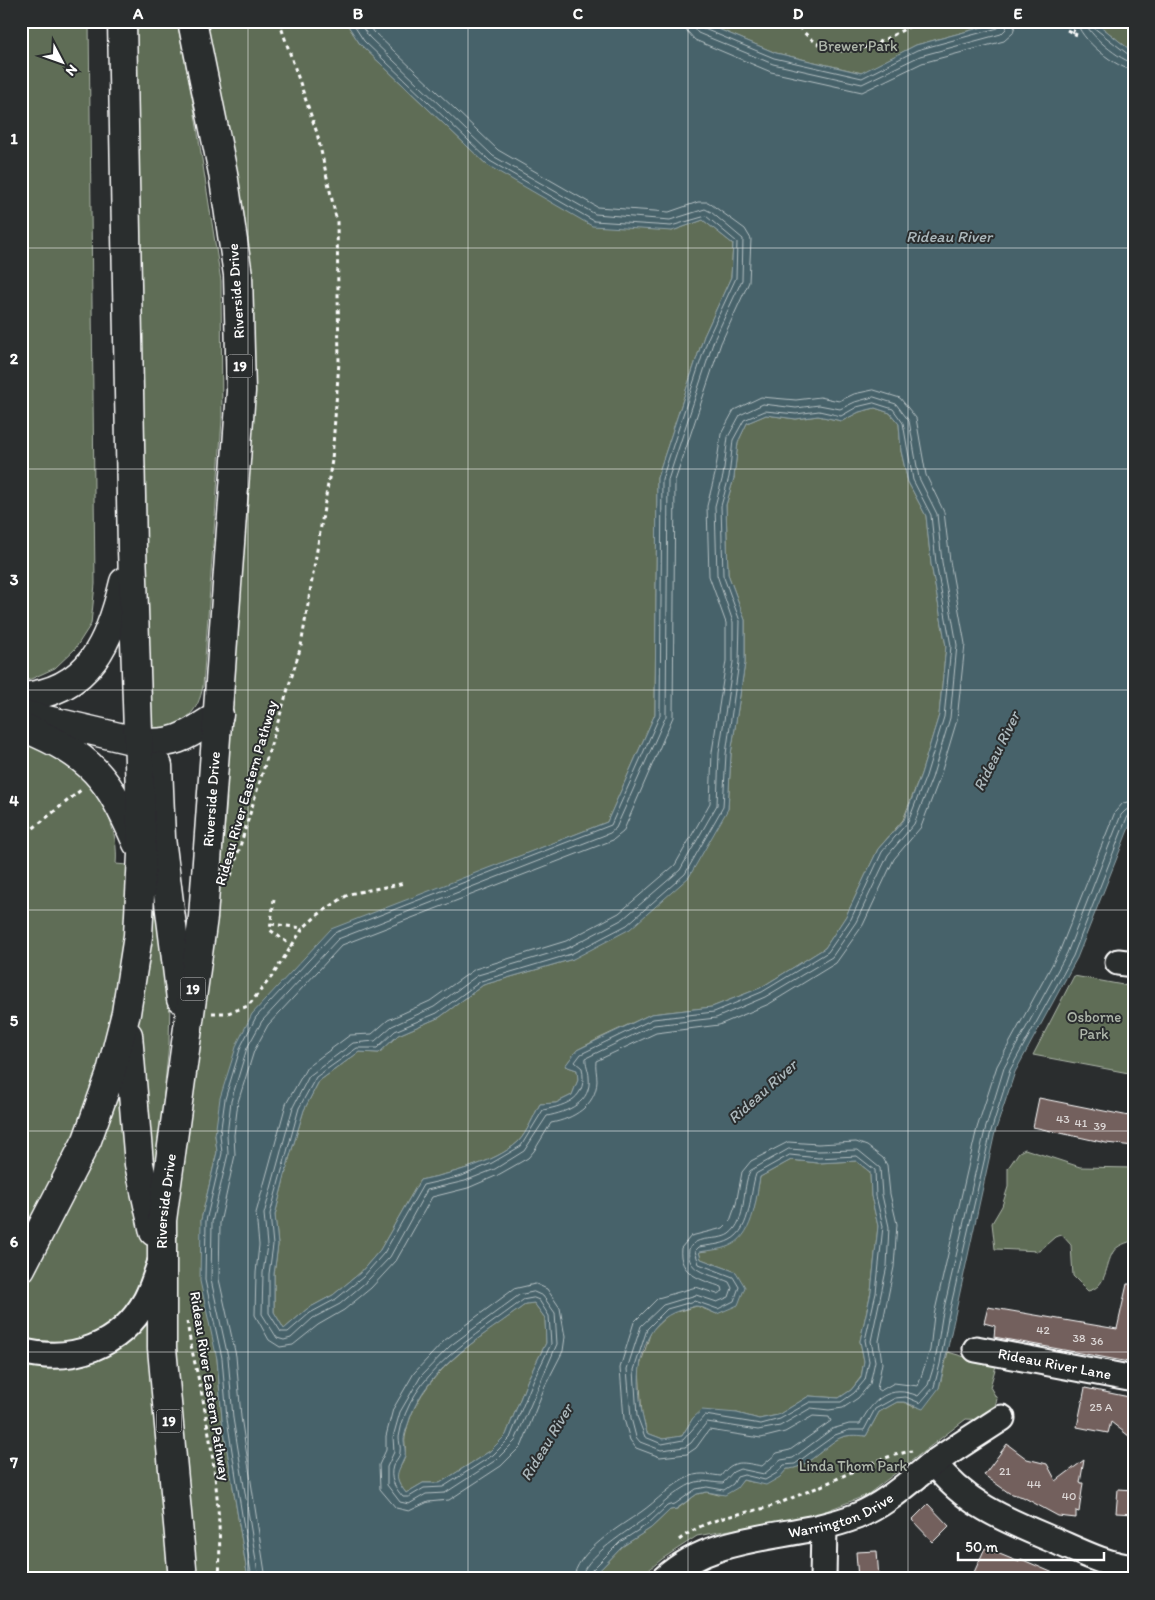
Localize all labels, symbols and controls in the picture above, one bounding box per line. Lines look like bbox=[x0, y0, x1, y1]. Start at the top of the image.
text: A bbox=[132, 4, 144, 23]
text: B bbox=[353, 4, 364, 23]
text: C bbox=[573, 4, 584, 23]
text: D bbox=[793, 4, 804, 23]
text: E bbox=[1014, 4, 1023, 23]
park label: Brewer Park bbox=[818, 37, 898, 55]
north arrow bbox=[38, 38, 88, 88]
text: N bbox=[62, 61, 81, 79]
text: 1 bbox=[10, 129, 18, 148]
water label: Rideau River bbox=[906, 227, 994, 246]
street label: Riverside Drive bbox=[224, 243, 248, 339]
text: 2 bbox=[10, 349, 19, 368]
road number: 19 bbox=[228, 354, 252, 378]
text: 3 bbox=[10, 570, 19, 589]
street label: Rideau River Eastern Pathway bbox=[211, 698, 281, 888]
water label: Rideau River bbox=[969, 707, 1025, 794]
street label: Riverside Drive bbox=[199, 751, 224, 847]
text: 4 bbox=[9, 791, 19, 810]
road number: 19 bbox=[180, 978, 206, 1001]
park label: Osborne Park bbox=[1067, 1008, 1121, 1043]
text: 5 bbox=[10, 1011, 19, 1030]
water label: Rideau River bbox=[724, 1054, 802, 1127]
house number: 43 bbox=[1056, 1112, 1070, 1126]
house number: 41 bbox=[1075, 1116, 1088, 1130]
house number: 39 bbox=[1094, 1119, 1106, 1133]
street label: Riverside Drive bbox=[153, 1153, 180, 1249]
text: 6 bbox=[10, 1232, 19, 1251]
street label: Rideau River Eastern Pathway bbox=[186, 1290, 234, 1482]
house number: 42 bbox=[1036, 1323, 1050, 1337]
house number: 38 bbox=[1072, 1331, 1086, 1345]
house number: 36 bbox=[1091, 1334, 1103, 1348]
street label: Rideau River Lane bbox=[996, 1344, 1113, 1383]
water label: Rideau River bbox=[516, 1399, 578, 1484]
house number: 25 A bbox=[1090, 1400, 1113, 1414]
road number: 19 bbox=[156, 1410, 182, 1432]
text: 7 bbox=[9, 1453, 18, 1472]
park label: Linda Thom Park bbox=[799, 1457, 908, 1475]
house number: 21 bbox=[999, 1464, 1011, 1478]
house number: 44 bbox=[1027, 1477, 1041, 1491]
street label: Warrington Drive bbox=[787, 1489, 897, 1542]
house number: 40 bbox=[1062, 1489, 1076, 1503]
scale bar bbox=[958, 1530, 1104, 1562]
text: 50 m bbox=[965, 1538, 998, 1556]

